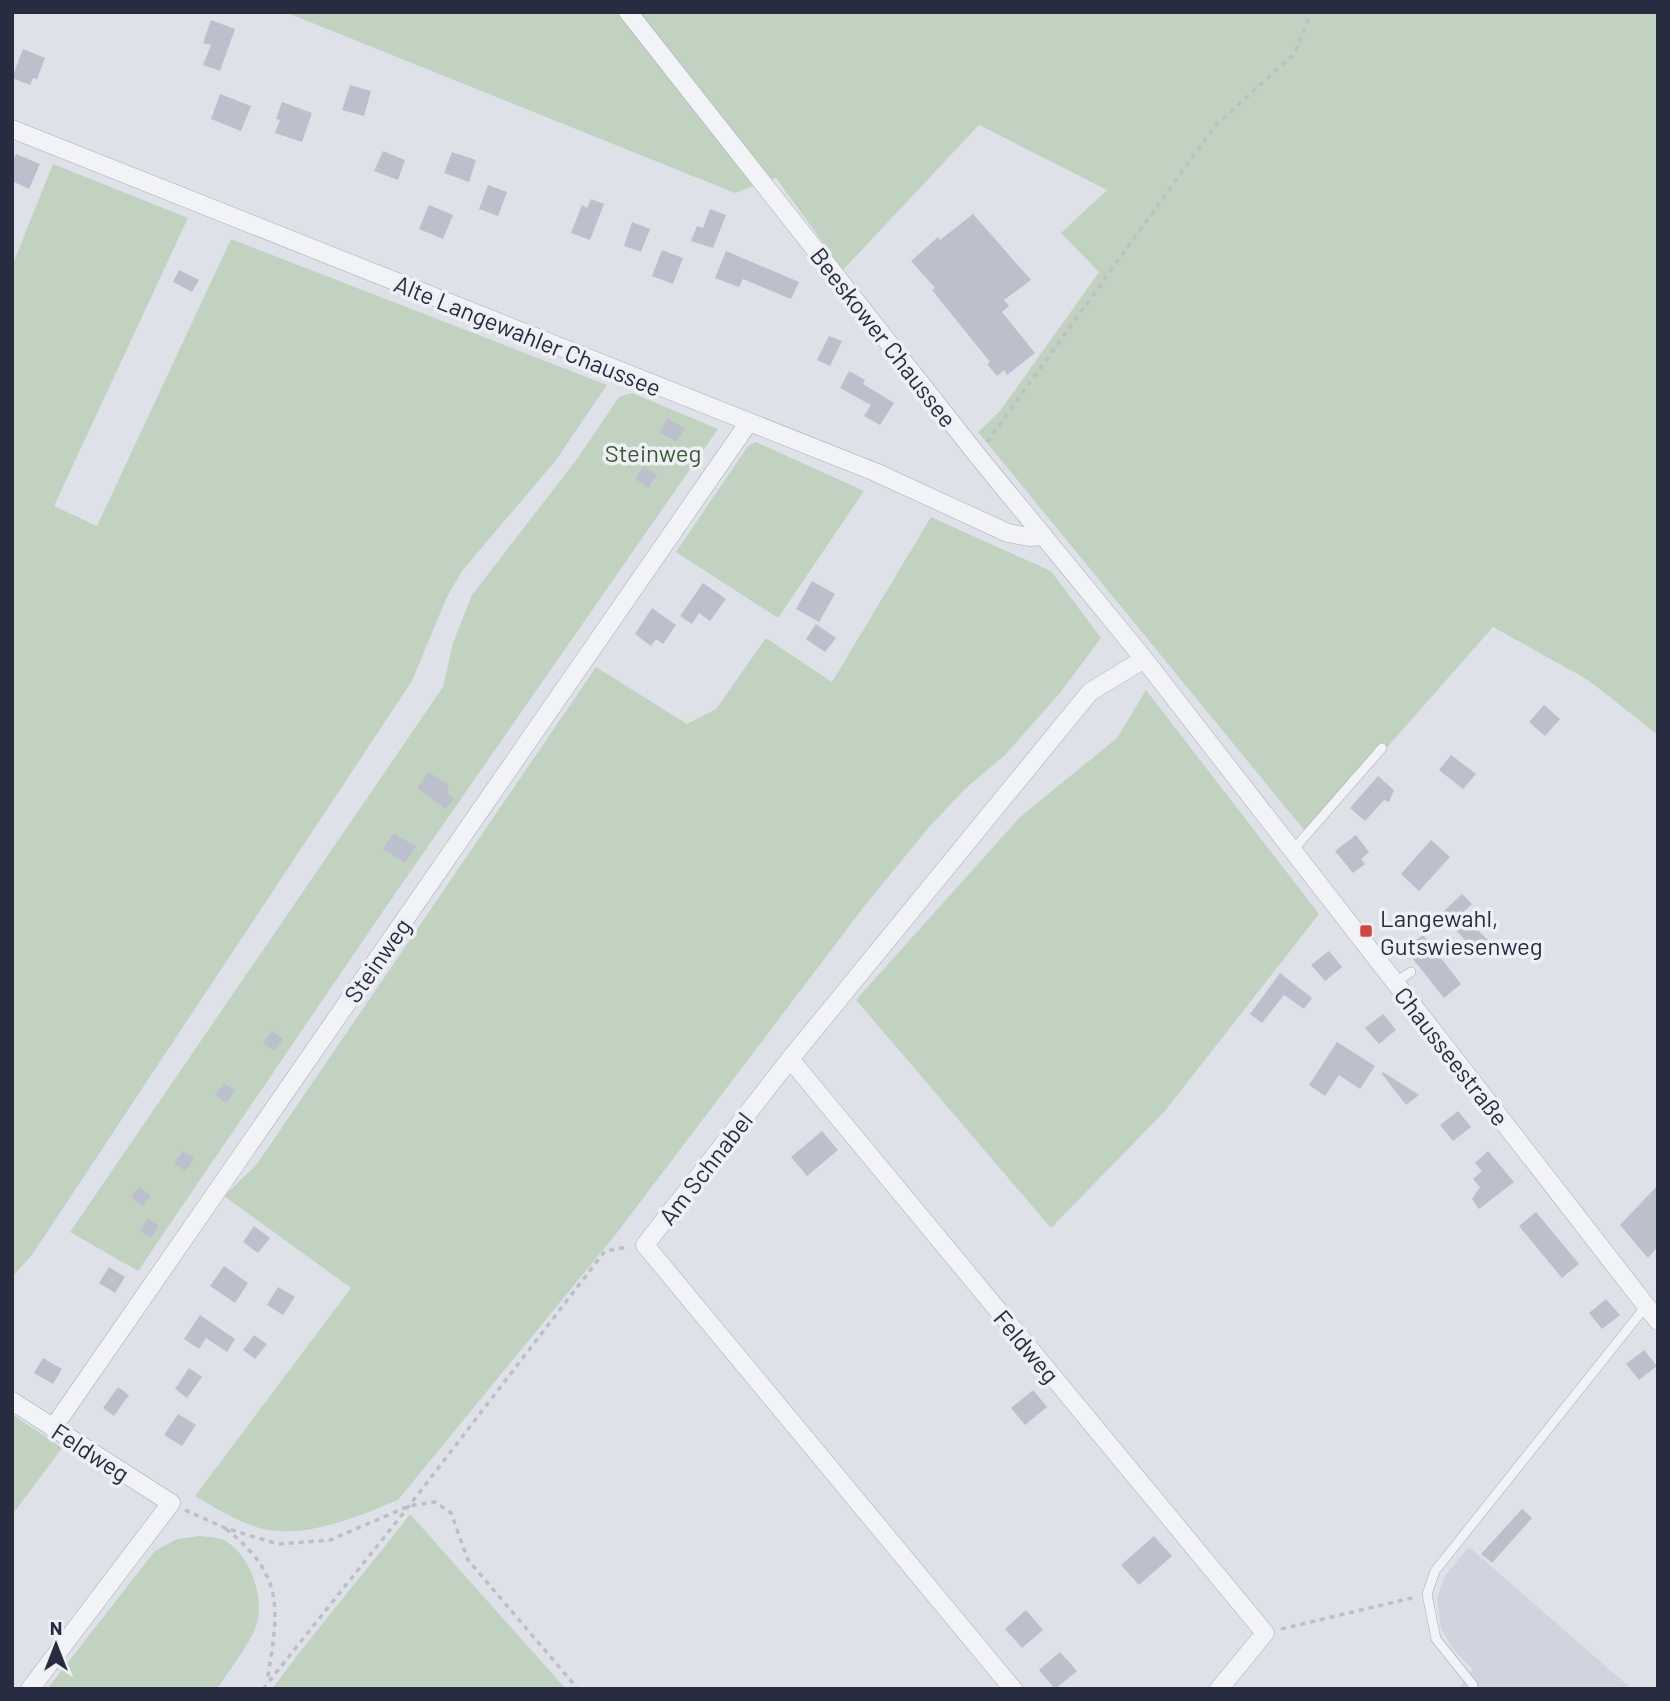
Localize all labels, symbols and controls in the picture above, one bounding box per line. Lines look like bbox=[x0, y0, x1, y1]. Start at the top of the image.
street label: Beeskower Chaussee bbox=[805, 241, 963, 433]
street label: Alte Langewahler Chaussee bbox=[390, 268, 666, 402]
park label: Steinweg bbox=[605, 438, 701, 467]
place label: Langewahl, Gutswiesenweg bbox=[1380, 903, 1543, 960]
street label: Steinweg bbox=[337, 912, 417, 1008]
marker: Langewahl, Gutswiesenweg bbox=[1358, 923, 1374, 939]
street label: Chausseestraße bbox=[1389, 981, 1515, 1131]
street label: Am Schnabel bbox=[652, 1106, 758, 1230]
street label: Feldweg bbox=[988, 1304, 1066, 1388]
street label: Feldweg bbox=[47, 1416, 135, 1488]
north arrow bbox=[21, 1610, 91, 1680]
text: N bbox=[50, 1616, 62, 1639]

